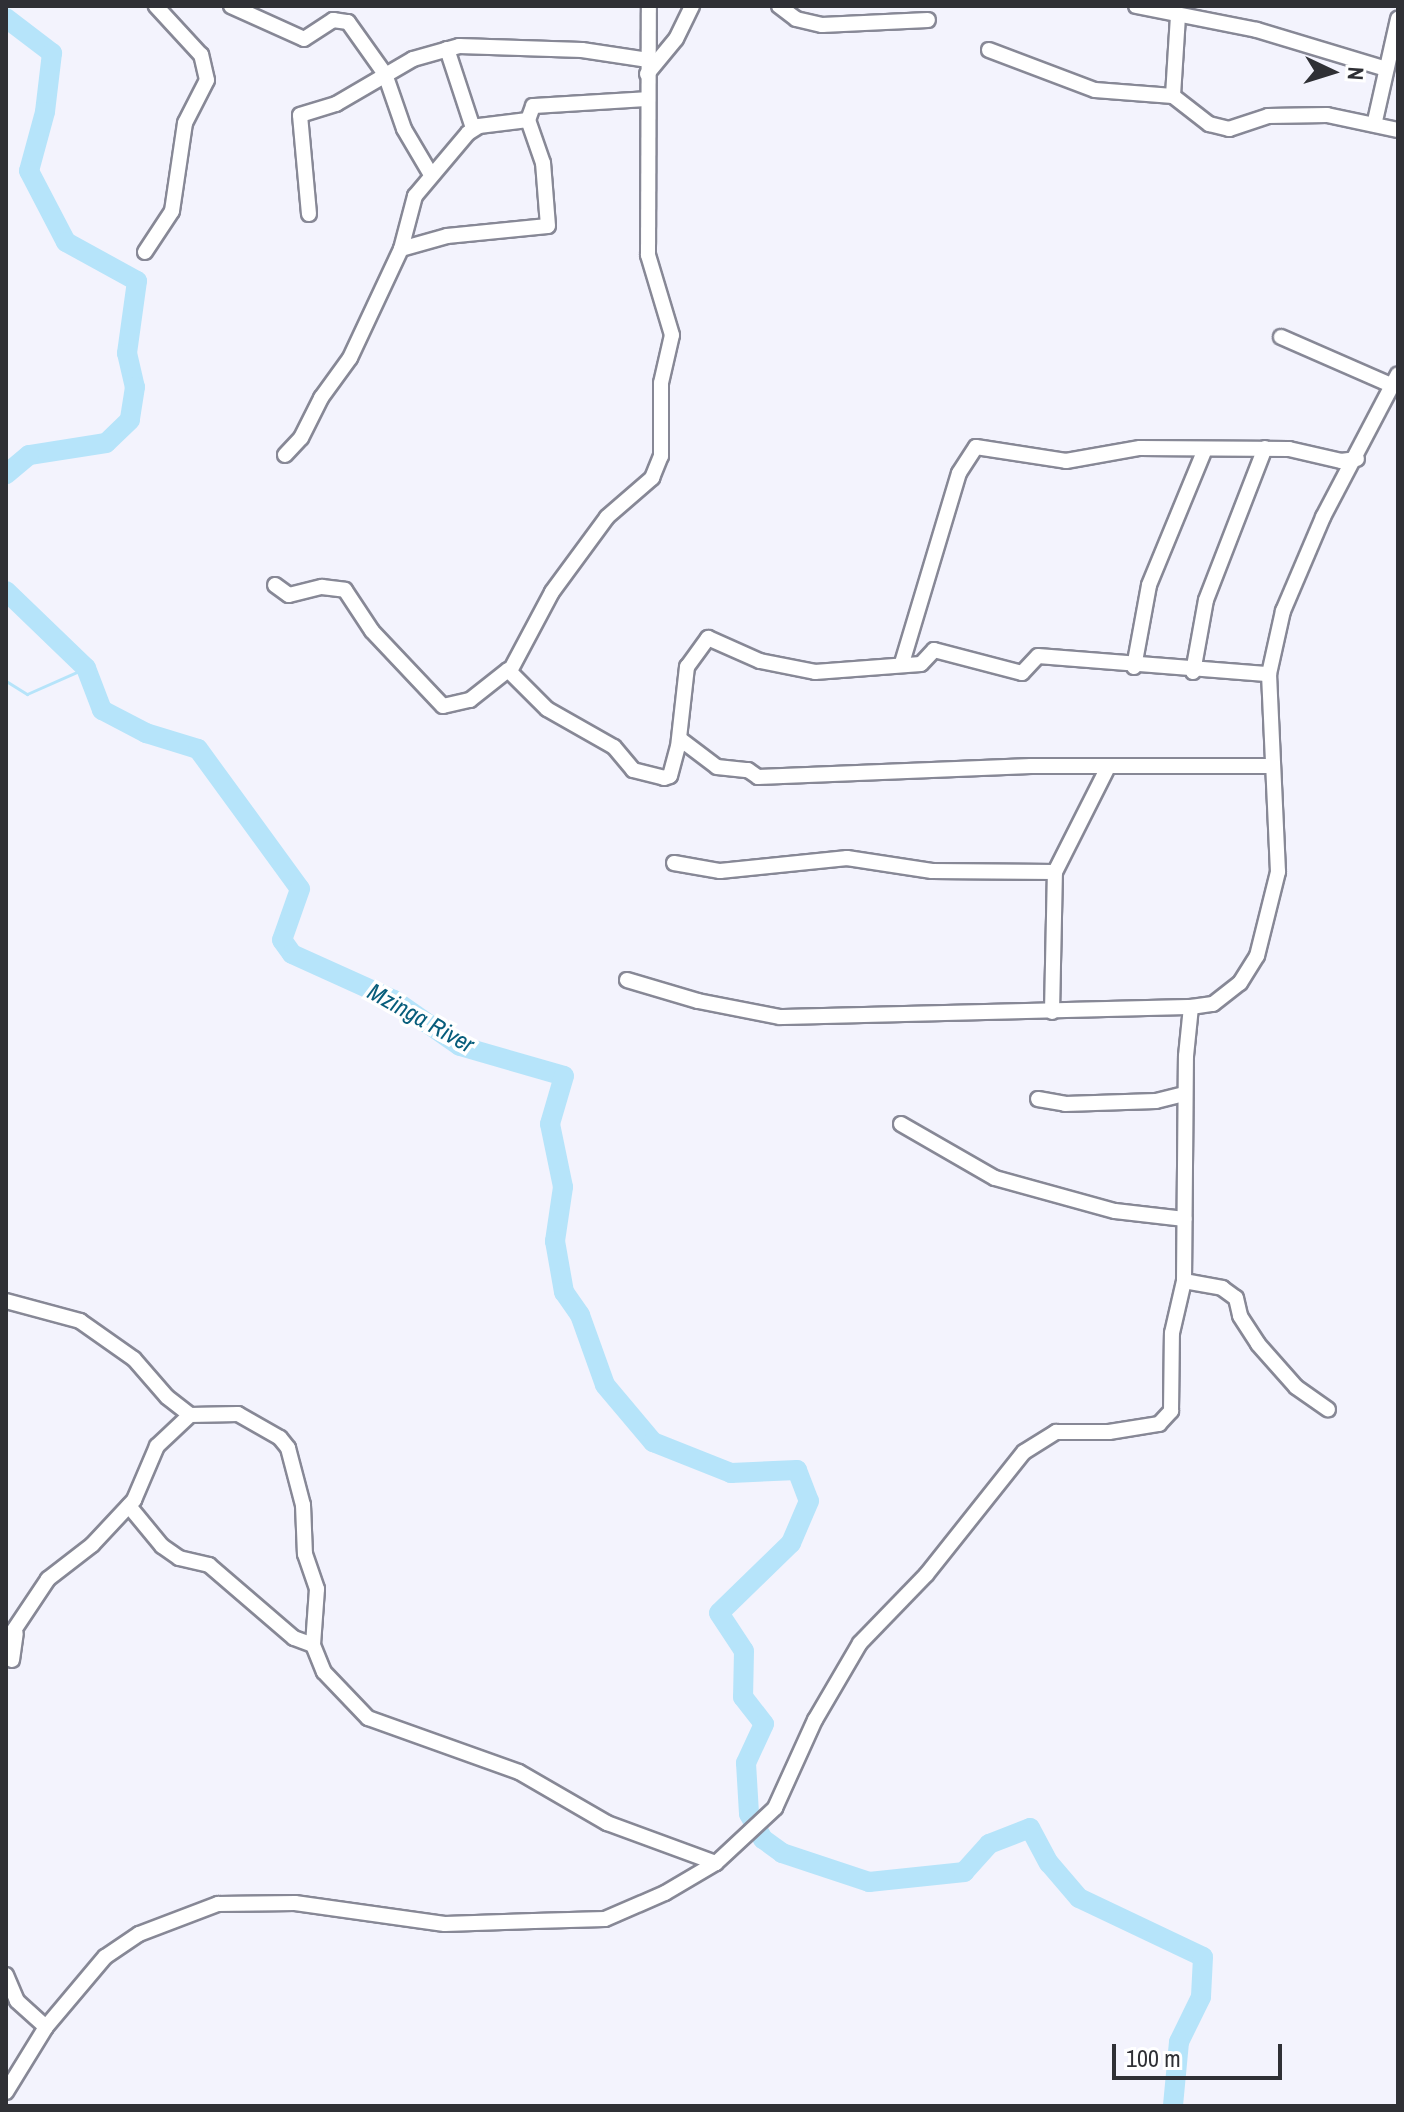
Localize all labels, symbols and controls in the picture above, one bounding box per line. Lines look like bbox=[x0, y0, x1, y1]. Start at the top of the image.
north arrow bbox=[1292, 32, 1372, 112]
text: N bbox=[1341, 66, 1371, 81]
water label: Mzinga River bbox=[363, 977, 479, 1059]
scale bar bbox=[1116, 2028, 1286, 2078]
text: 100 m bbox=[1126, 2042, 1181, 2074]

